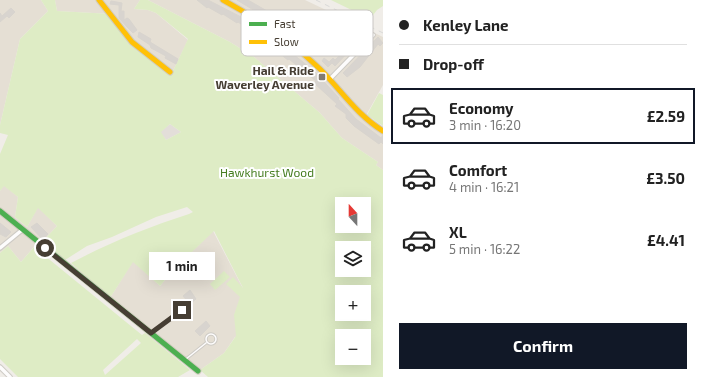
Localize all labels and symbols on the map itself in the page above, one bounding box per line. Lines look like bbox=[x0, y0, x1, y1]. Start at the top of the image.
legend bbox=[241, 10, 373, 56]
text: Fast bbox=[274, 17, 296, 30]
text: Slow bbox=[274, 35, 299, 48]
place label: Hail & Ride Waverley Avenue bbox=[215, 63, 314, 92]
marker: Hail & Ride Waverley Avenue bbox=[317, 72, 327, 82]
park label: Hawkhurst Wood bbox=[220, 165, 314, 179]
north arrow bbox=[335, 197, 371, 233]
route start bbox=[36, 239, 54, 257]
callout: 1 min bbox=[149, 252, 215, 280]
route end bbox=[173, 301, 191, 319]

